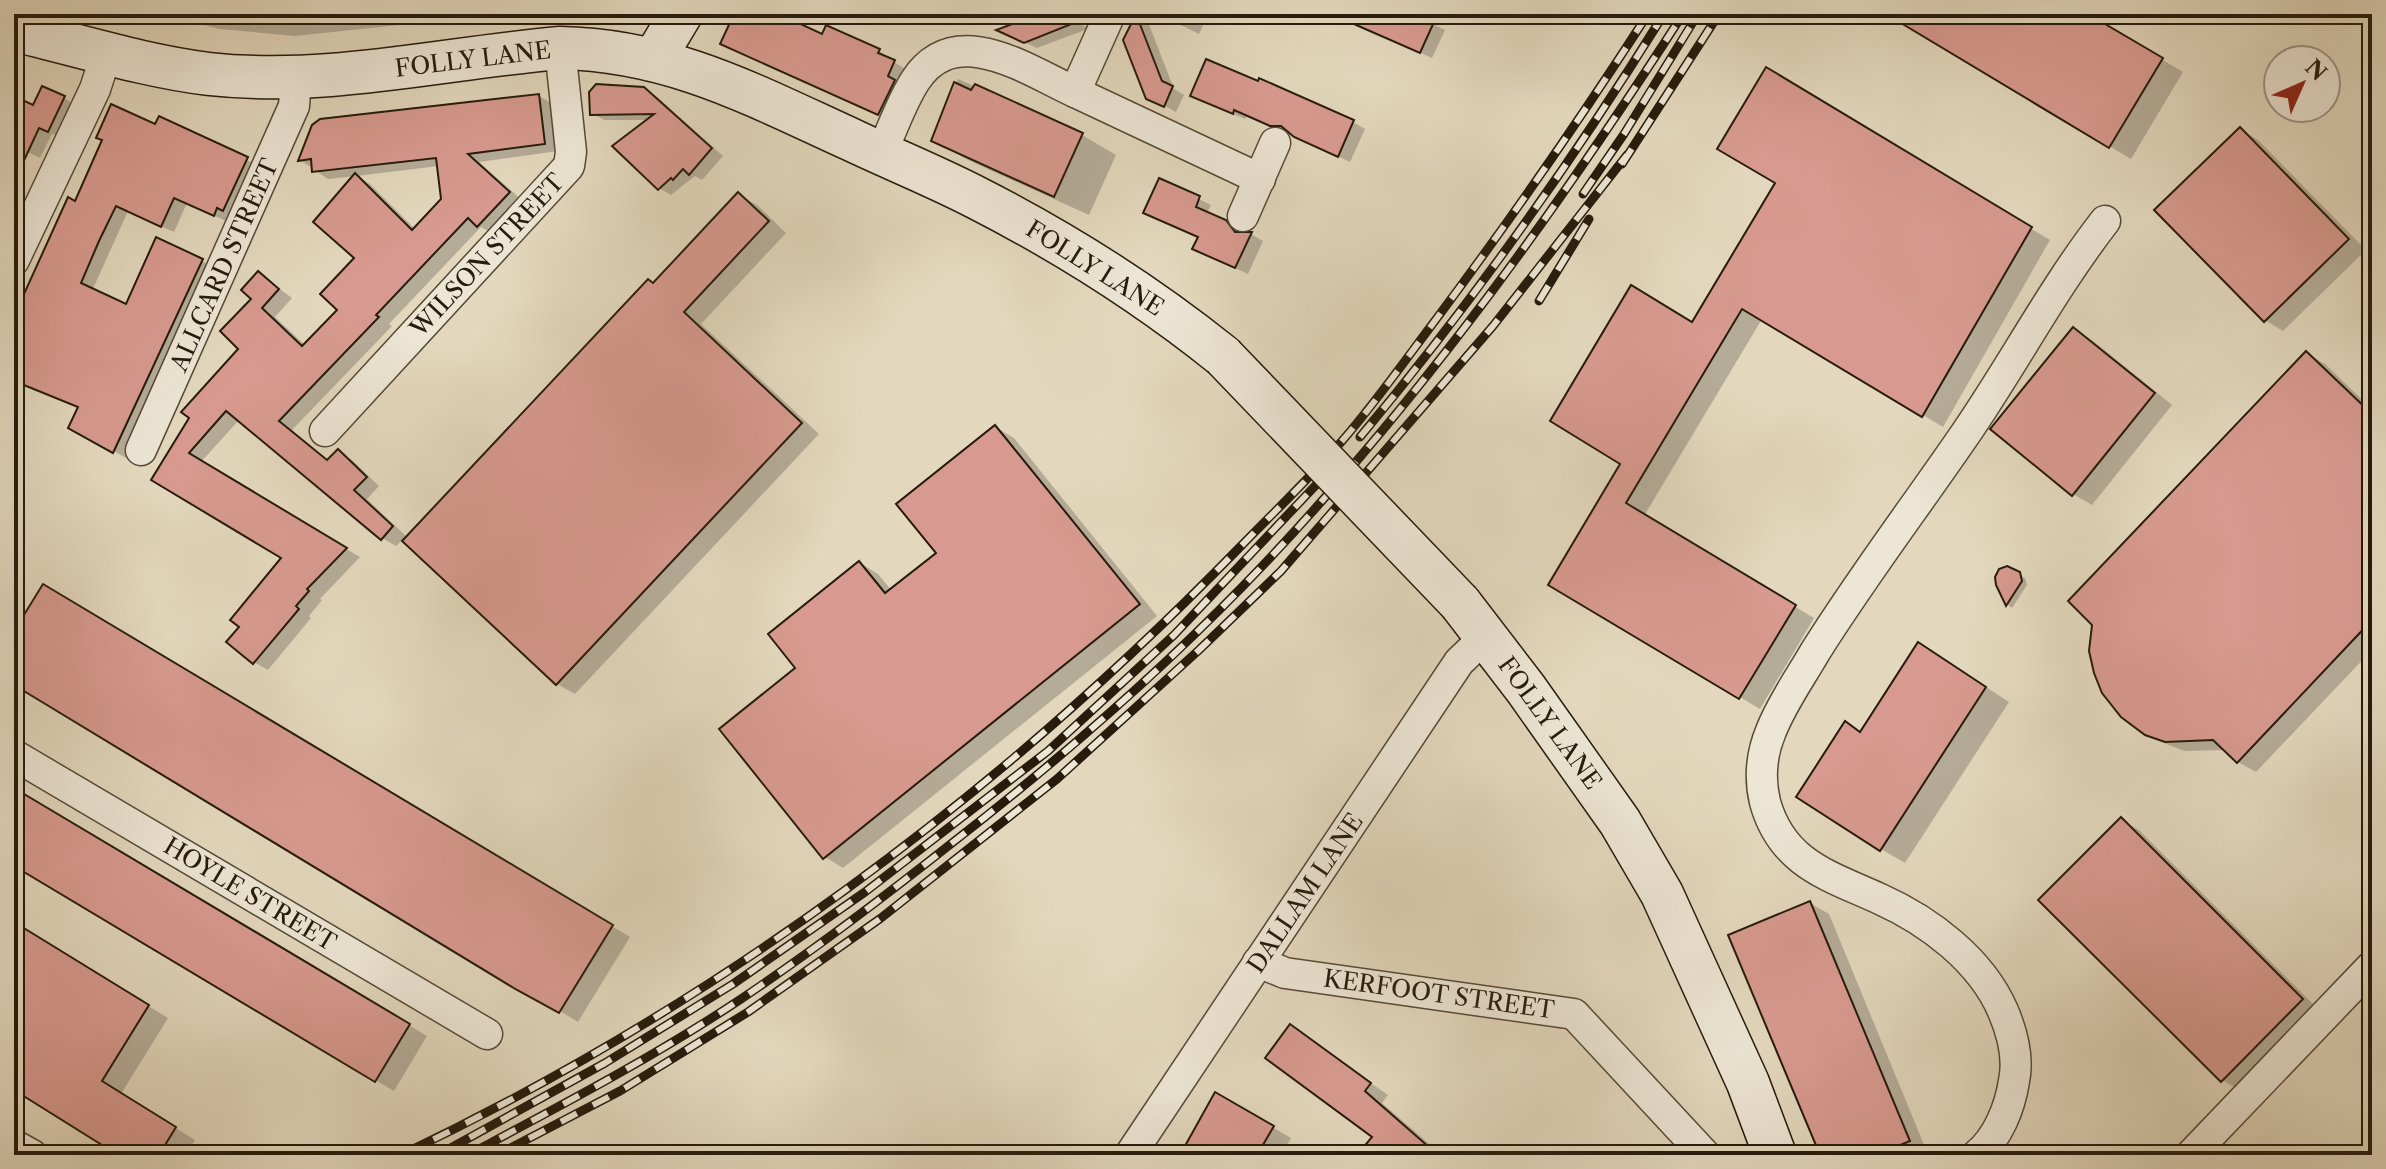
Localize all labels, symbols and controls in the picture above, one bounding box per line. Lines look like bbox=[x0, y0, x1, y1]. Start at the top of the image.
street label: FOLLY LANE bbox=[393, 35, 553, 83]
north arrow bbox=[2262, 44, 2342, 124]
text: N bbox=[2299, 54, 2332, 87]
street label: ALLCARD STREET bbox=[164, 154, 284, 377]
street label: WILSON STREET bbox=[403, 167, 570, 343]
street label: FOLLY LANE bbox=[1021, 214, 1169, 322]
street label: FOLLY LANE bbox=[1492, 651, 1608, 795]
street label: DALLAM LANE bbox=[1241, 808, 1369, 978]
street label: HOYLE STREET bbox=[159, 831, 341, 957]
street label: KERFOOT STREET bbox=[1322, 963, 1556, 1025]

